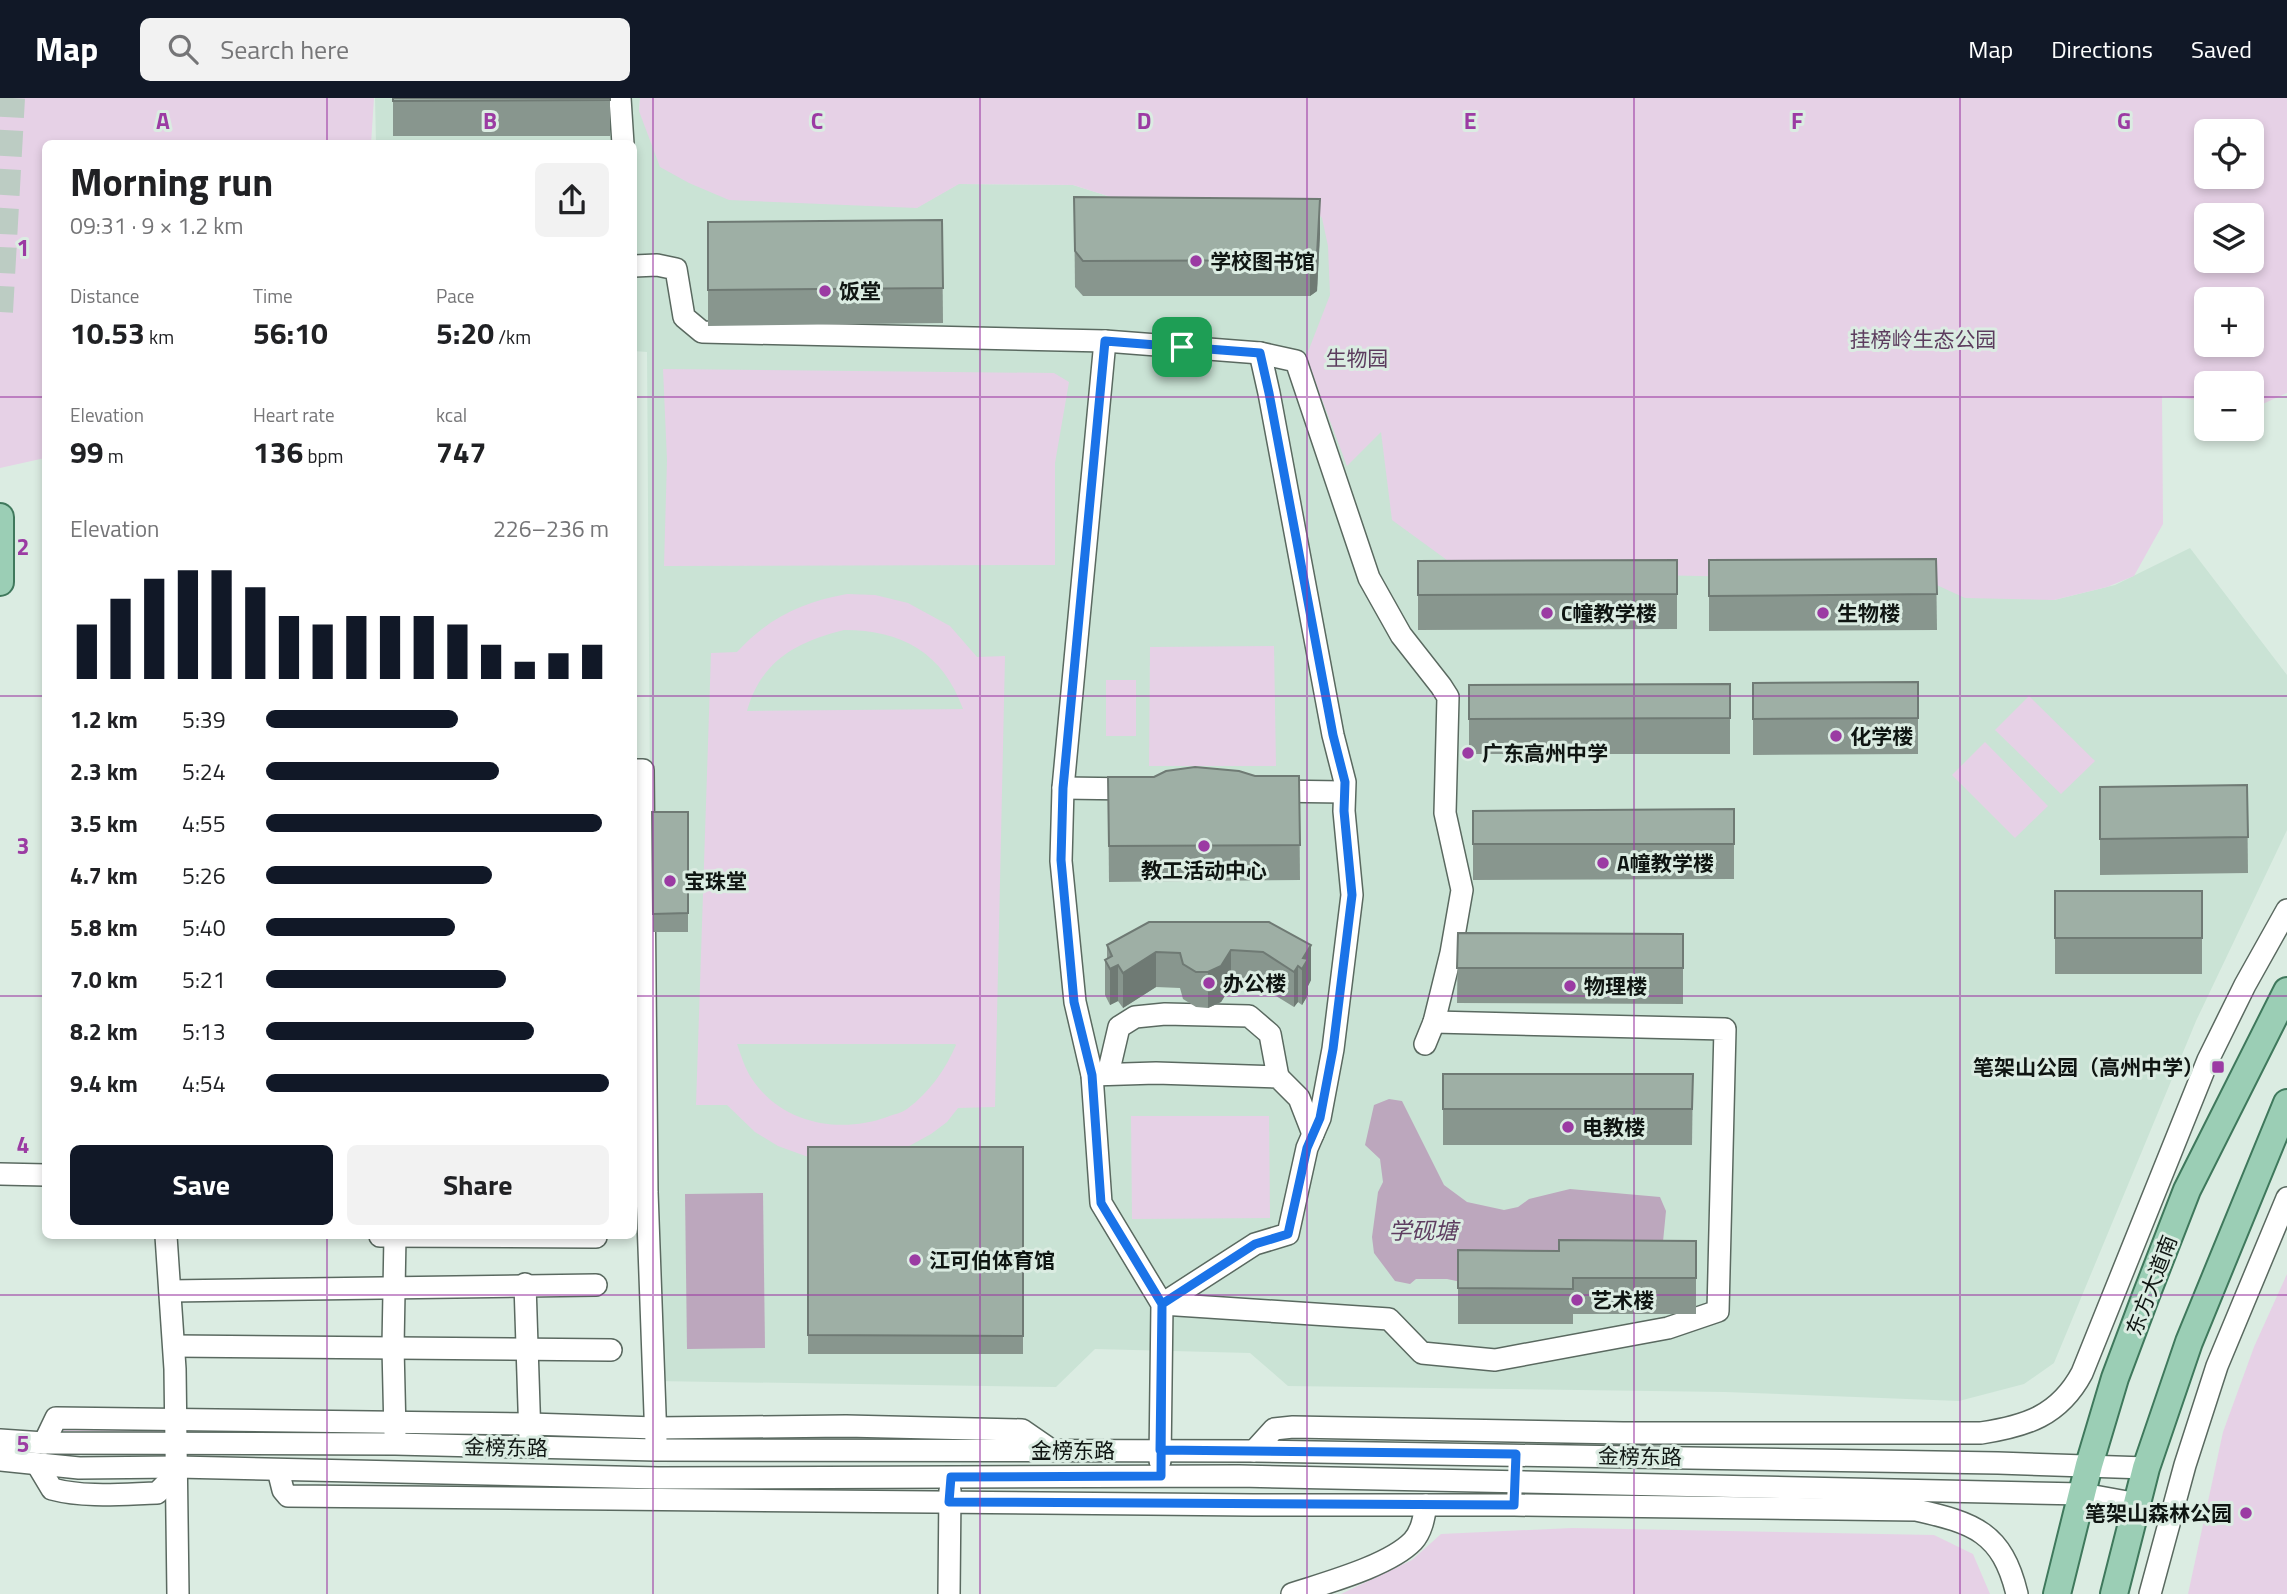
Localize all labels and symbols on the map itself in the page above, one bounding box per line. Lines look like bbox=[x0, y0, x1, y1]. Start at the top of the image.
text: A bbox=[156, 103, 170, 138]
text: B bbox=[483, 103, 497, 138]
text: C bbox=[811, 103, 823, 138]
text: D bbox=[1137, 103, 1151, 138]
text: E bbox=[1464, 103, 1476, 138]
text: F bbox=[1791, 103, 1803, 138]
text: G bbox=[2117, 103, 2131, 138]
text: 1 bbox=[17, 230, 29, 265]
place label: 学校图书馆 bbox=[1210, 245, 1315, 277]
marker: 学校图书馆 bbox=[1188, 253, 1204, 269]
place label: 饭堂 bbox=[839, 275, 881, 307]
marker: 饭堂 bbox=[817, 283, 833, 299]
pin bbox=[1152, 317, 1212, 377]
park label: 挂榜岭生态公园 bbox=[1850, 323, 1997, 355]
park label: 生物园 bbox=[1326, 342, 1389, 374]
text: 2 bbox=[17, 529, 29, 564]
place label: C幢教学楼 bbox=[1561, 597, 1656, 629]
place label: 生物楼 bbox=[1837, 597, 1900, 629]
marker: C幢教学楼 bbox=[1539, 605, 1555, 621]
marker: 生物楼 bbox=[1815, 605, 1831, 621]
place label: 化学楼 bbox=[1850, 720, 1913, 752]
marker: 化学楼 bbox=[1828, 728, 1844, 744]
place label: 广东高州中学 bbox=[1482, 737, 1608, 769]
marker: 广东高州中学 bbox=[1460, 745, 1476, 761]
text: 3 bbox=[17, 828, 29, 863]
marker: 教工活动中心 bbox=[1196, 838, 1212, 854]
place label: A幢教学楼 bbox=[1617, 847, 1714, 879]
place label: 教工活动中心 bbox=[1141, 854, 1267, 886]
marker: A幢教学楼 bbox=[1595, 855, 1611, 871]
place label: 宝珠堂 bbox=[684, 865, 747, 897]
marker: 宝珠堂 bbox=[662, 873, 678, 889]
place label: 办公楼 bbox=[1223, 967, 1286, 999]
place label: 物理楼 bbox=[1584, 970, 1647, 1002]
marker: 办公楼 bbox=[1201, 975, 1217, 991]
marker: 物理楼 bbox=[1562, 978, 1578, 994]
place label: 笔架山公园（高州中学） bbox=[1973, 1051, 2204, 1083]
marker: 笔架山公园（高州中学） bbox=[2210, 1059, 2226, 1075]
place label: 电教楼 bbox=[1582, 1111, 1645, 1143]
marker: 电教楼 bbox=[1560, 1119, 1576, 1135]
text: 4 bbox=[17, 1127, 29, 1162]
water label: 学砚塘 bbox=[1389, 1213, 1462, 1248]
street label: 东方大道南 bbox=[2117, 1230, 2185, 1340]
place label: 江可伯体育馆 bbox=[929, 1244, 1055, 1276]
marker: 江可伯体育馆 bbox=[907, 1252, 923, 1268]
place label: 艺术楼 bbox=[1591, 1284, 1654, 1316]
marker: 艺术楼 bbox=[1569, 1292, 1585, 1308]
text: 5 bbox=[17, 1426, 29, 1461]
street label: 金榜东路 bbox=[464, 1430, 548, 1464]
street label: 金榜东路 bbox=[1031, 1434, 1115, 1466]
street label: 金榜东路 bbox=[1598, 1439, 1682, 1473]
place label: 笔架山森林公园 bbox=[2085, 1497, 2232, 1529]
marker: 笔架山森林公园 bbox=[2238, 1505, 2254, 1521]

